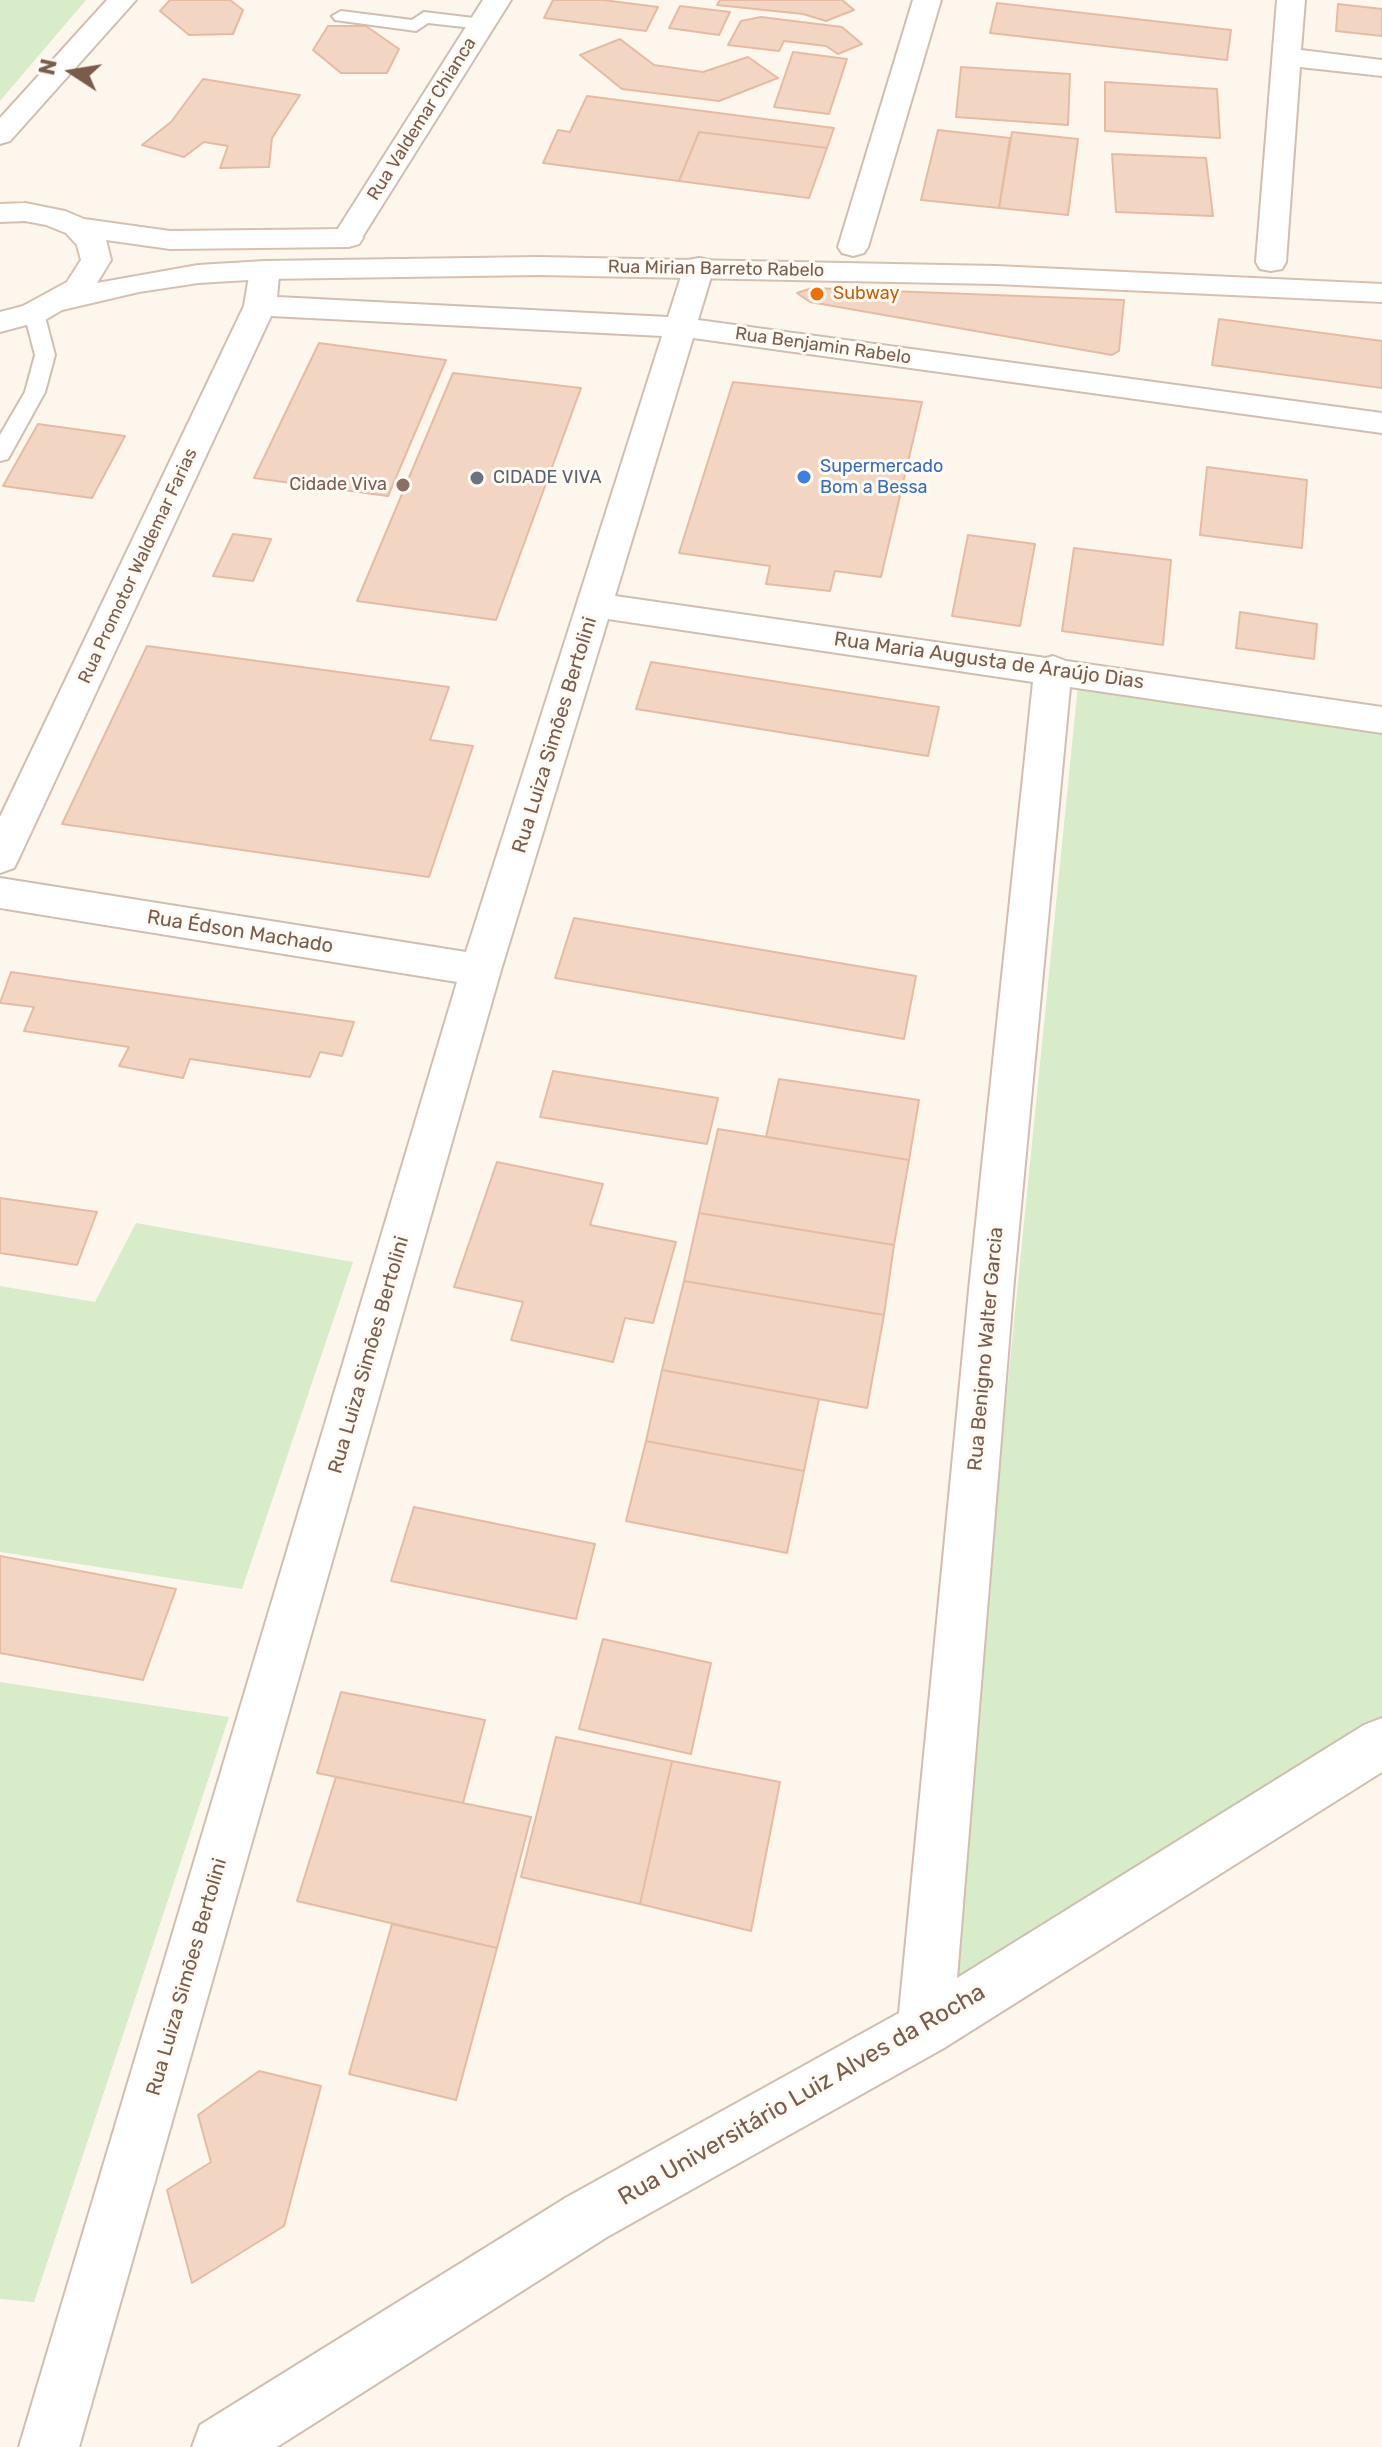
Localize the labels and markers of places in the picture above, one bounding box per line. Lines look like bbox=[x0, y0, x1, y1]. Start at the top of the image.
place label: Subway bbox=[833, 283, 899, 305]
marker: Subway bbox=[808, 285, 826, 303]
place label: Supermercado Bom a Bessa bbox=[820, 456, 943, 498]
place label: CIDADE VIVA bbox=[493, 467, 602, 489]
marker: Supermercado Bom a Bessa bbox=[795, 468, 813, 486]
marker: CIDADE VIVA bbox=[468, 469, 486, 487]
place label: Cidade Viva bbox=[289, 474, 387, 496]
marker: Cidade Viva bbox=[394, 476, 412, 494]

